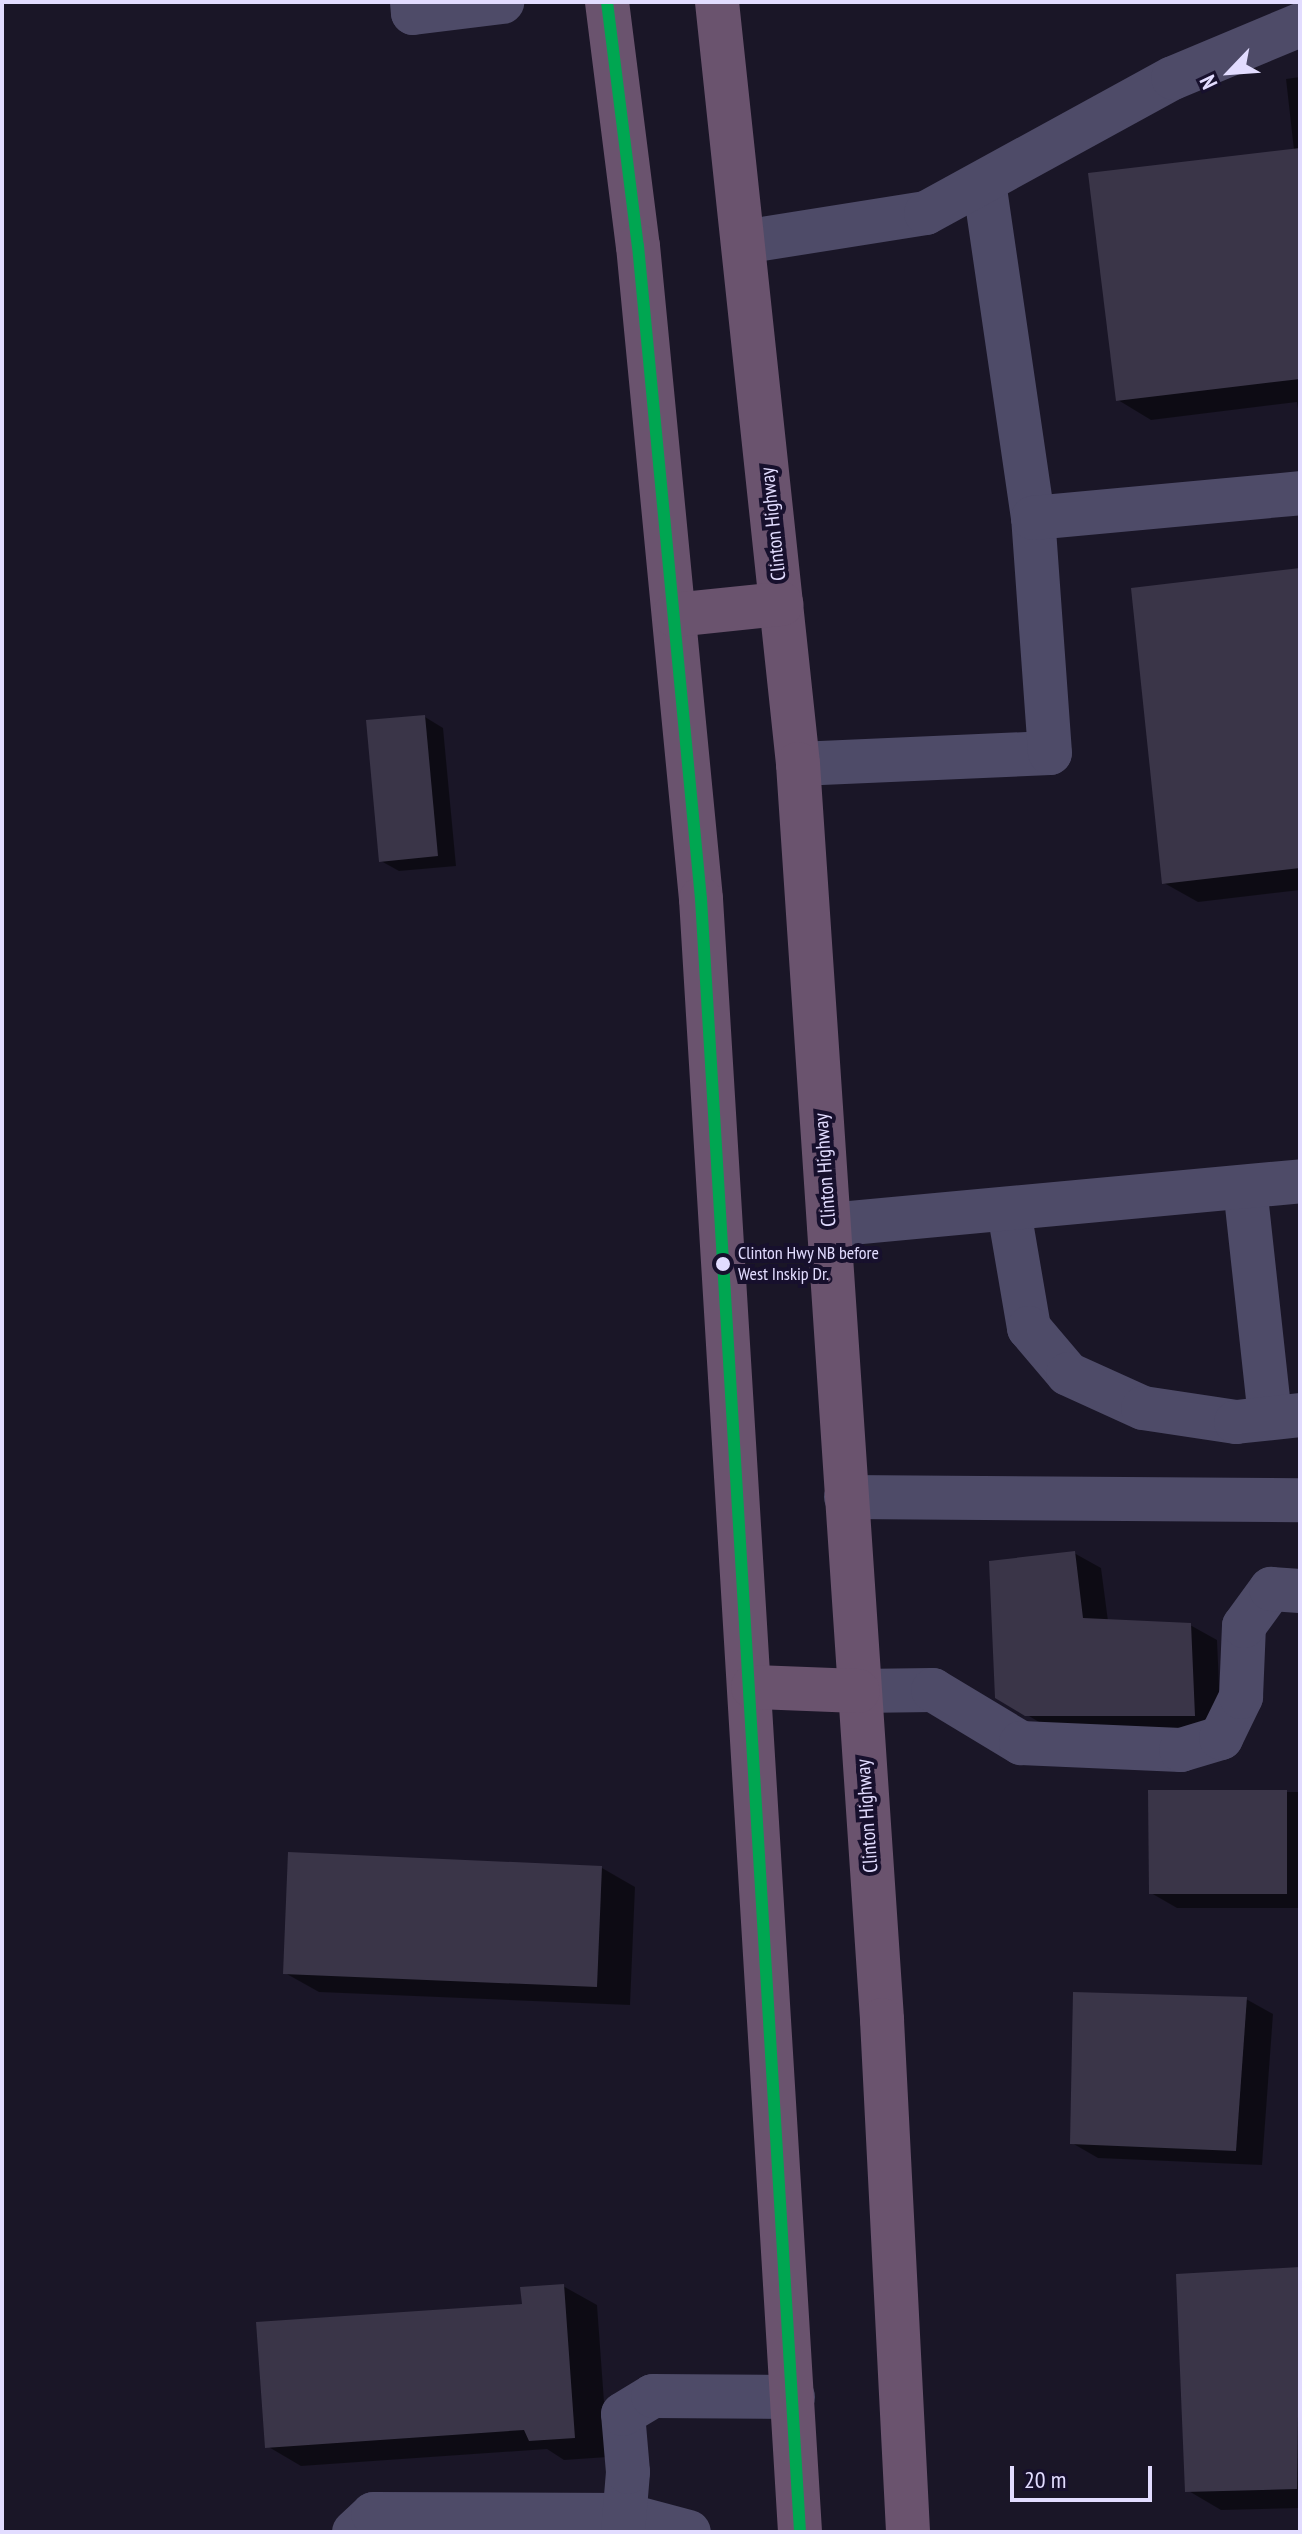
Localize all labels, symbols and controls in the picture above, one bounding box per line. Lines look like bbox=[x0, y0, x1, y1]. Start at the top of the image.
north arrow bbox=[1190, 32, 1270, 112]
text: N bbox=[1193, 71, 1223, 93]
street label: Clinton Highway bbox=[755, 466, 791, 582]
street label: Clinton Highway bbox=[809, 1112, 841, 1228]
place label: Clinton Hwy NB before West Inskip Dr. bbox=[738, 1243, 879, 1286]
marker: Clinton Hwy NB before West Inskip Dr. bbox=[715, 1256, 731, 1272]
street label: Clinton Highway bbox=[851, 1758, 883, 1874]
scale bar bbox=[1014, 2450, 1156, 2500]
text: 20 m bbox=[1024, 2464, 1066, 2495]

